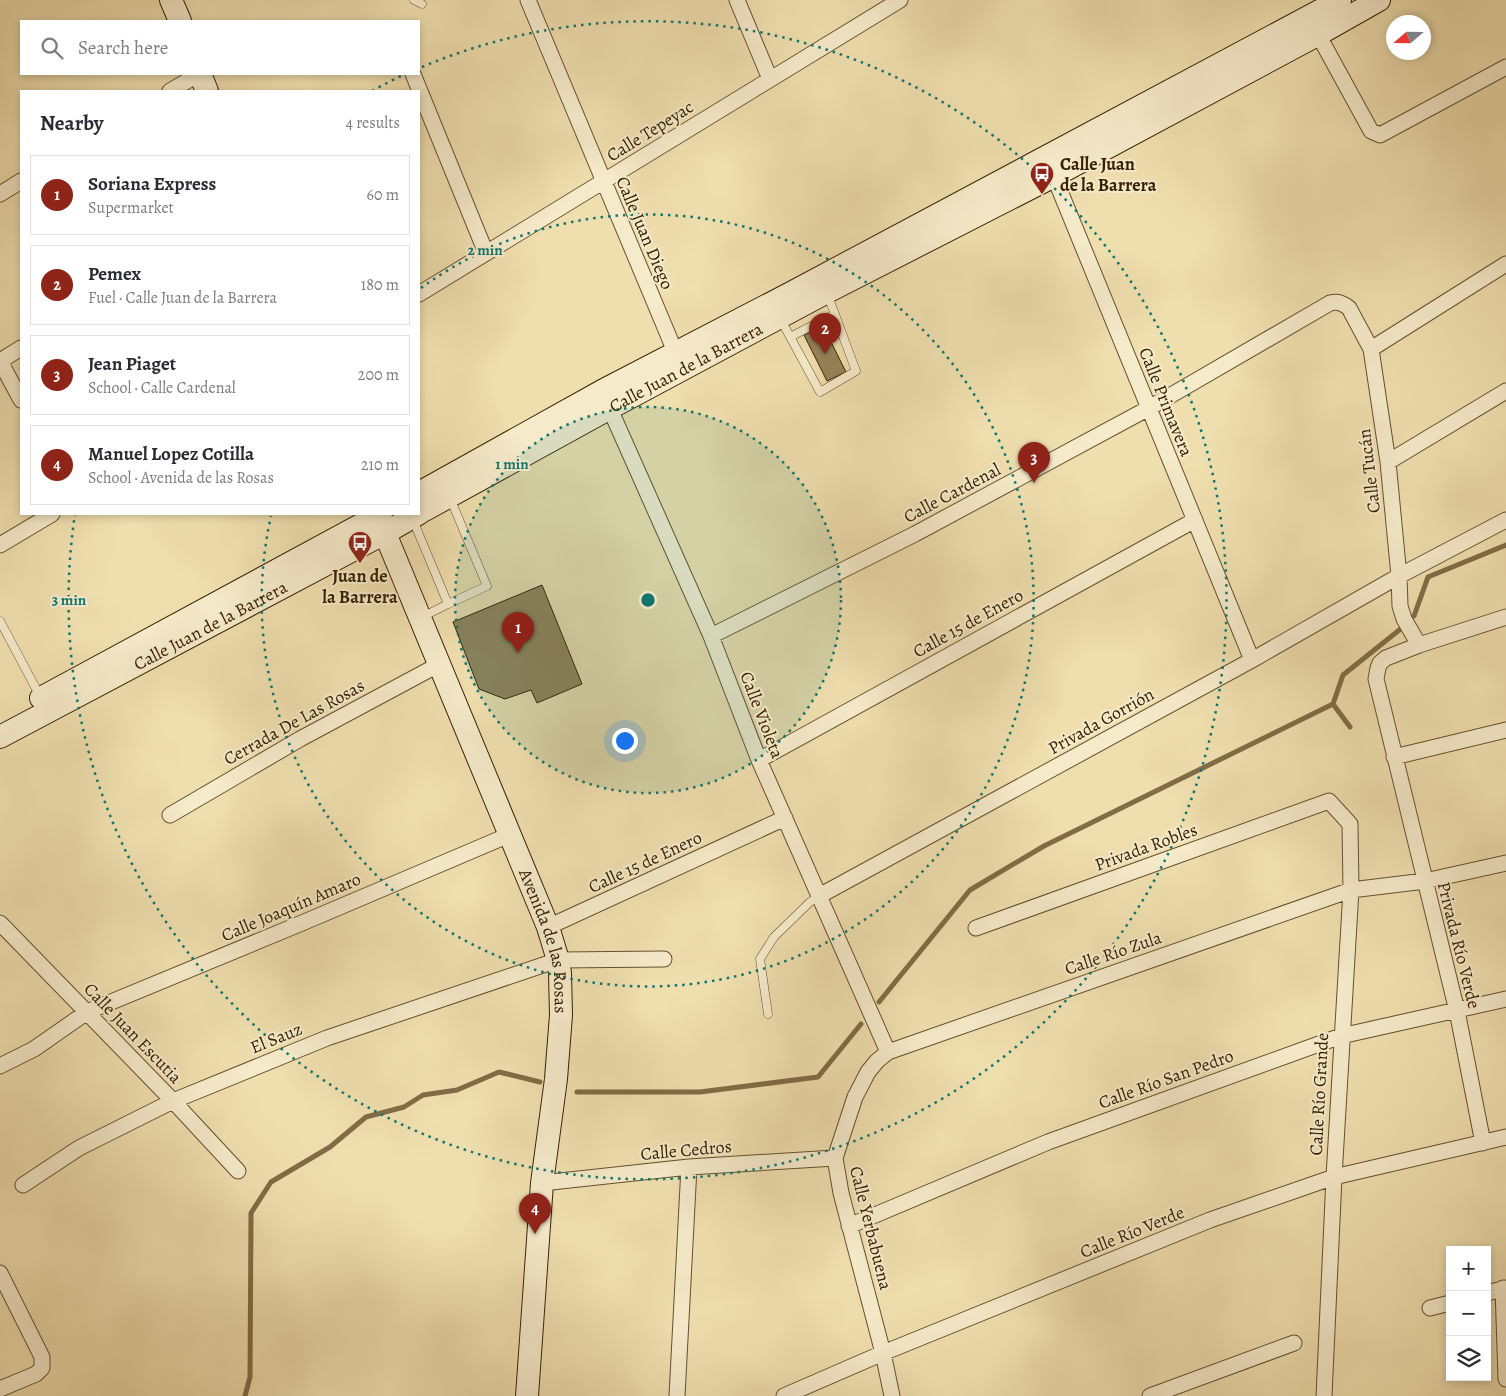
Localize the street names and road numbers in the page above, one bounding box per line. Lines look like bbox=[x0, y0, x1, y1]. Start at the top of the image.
street label: Calle Tepeyac bbox=[602, 95, 698, 167]
street label: Calle Juan Diego bbox=[610, 173, 680, 293]
street label: Calle Juan de la Barrera bbox=[605, 316, 767, 418]
street label: Calle Primavera bbox=[1133, 344, 1199, 461]
street label: Calle Tucán bbox=[1352, 427, 1386, 515]
street label: Calle Cardenal bbox=[899, 457, 1005, 529]
street label: Calle Juan de la Barrera bbox=[129, 575, 292, 676]
street label: Calle 15 de Enero bbox=[909, 583, 1027, 663]
street label: Calle Violeta bbox=[734, 668, 790, 762]
street label: Cerrada De Las Rosas bbox=[219, 673, 369, 771]
street label: Privada Gorrión bbox=[1044, 682, 1158, 760]
street label: Privada Robles bbox=[1091, 817, 1201, 877]
street label: Calle 15 de Enero bbox=[584, 825, 706, 899]
street label: Avenida de las Rosas bbox=[513, 864, 573, 1014]
street label: Calle Joaquín Amaro bbox=[218, 867, 364, 947]
street label: Privada Río Verde bbox=[1432, 879, 1486, 1011]
street label: Calle Río Zula bbox=[1061, 925, 1165, 981]
street label: Calle Juan Escutia bbox=[79, 977, 188, 1089]
street label: El Sauz bbox=[246, 1017, 306, 1059]
street label: Calle Río Grande bbox=[1304, 1032, 1334, 1156]
street label: Calle Río San Pedro bbox=[1095, 1043, 1237, 1115]
street label: Calle Cedros bbox=[639, 1134, 733, 1166]
street label: Calle Yerbabuena bbox=[844, 1164, 898, 1293]
street label: Calle Río Verde bbox=[1076, 1200, 1188, 1264]

